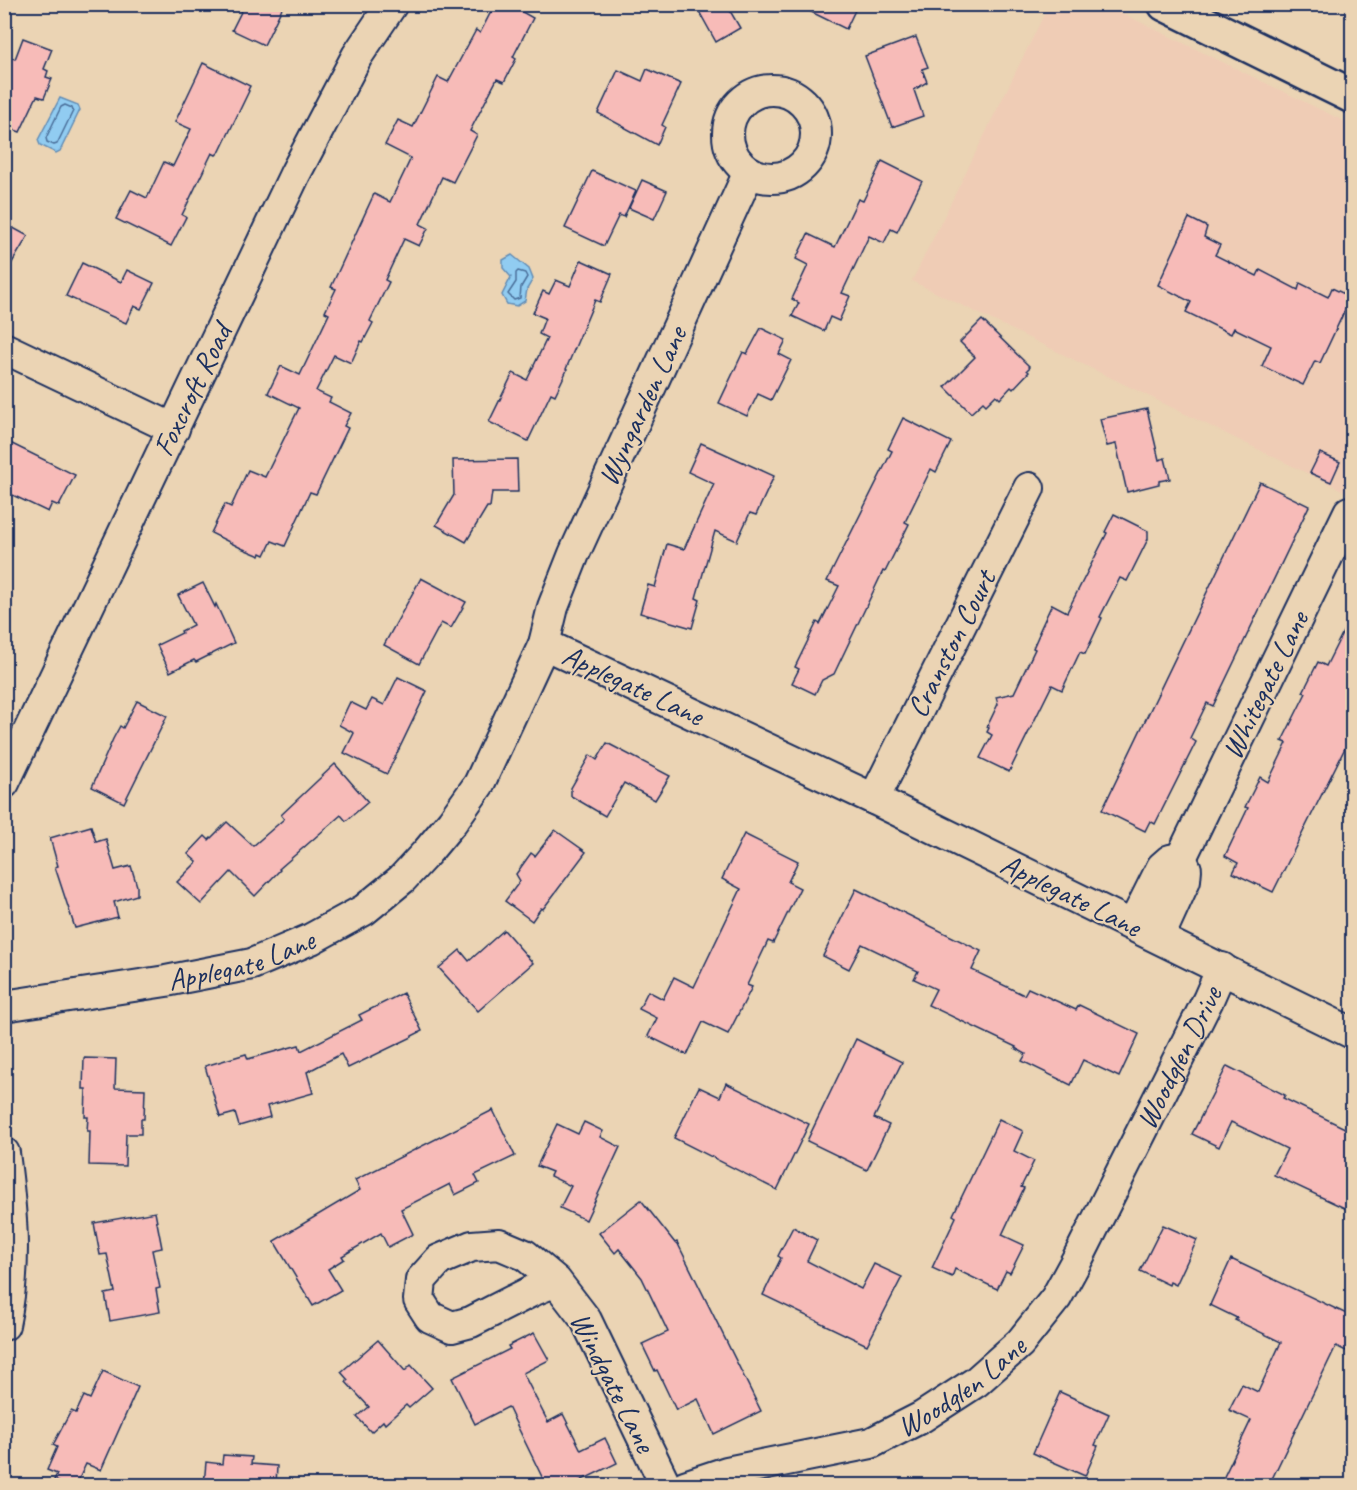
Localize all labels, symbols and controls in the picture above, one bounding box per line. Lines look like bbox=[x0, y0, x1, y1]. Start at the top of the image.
street label: Foxcroft Road bbox=[144, 314, 242, 462]
street label: Wyngarden Lane bbox=[589, 318, 696, 492]
street label: Cranston Court bbox=[898, 562, 1006, 724]
street label: Whitegate Lane bbox=[1213, 603, 1318, 765]
street label: Applegate Lane bbox=[556, 636, 712, 735]
street label: Applegate Lane bbox=[995, 845, 1149, 946]
street label: Applegate Lane bbox=[165, 920, 322, 999]
street label: Woodglen Drive bbox=[1127, 979, 1231, 1135]
street label: Windgate Lane bbox=[562, 1306, 665, 1460]
street label: Woodglen Lane bbox=[891, 1326, 1035, 1445]

